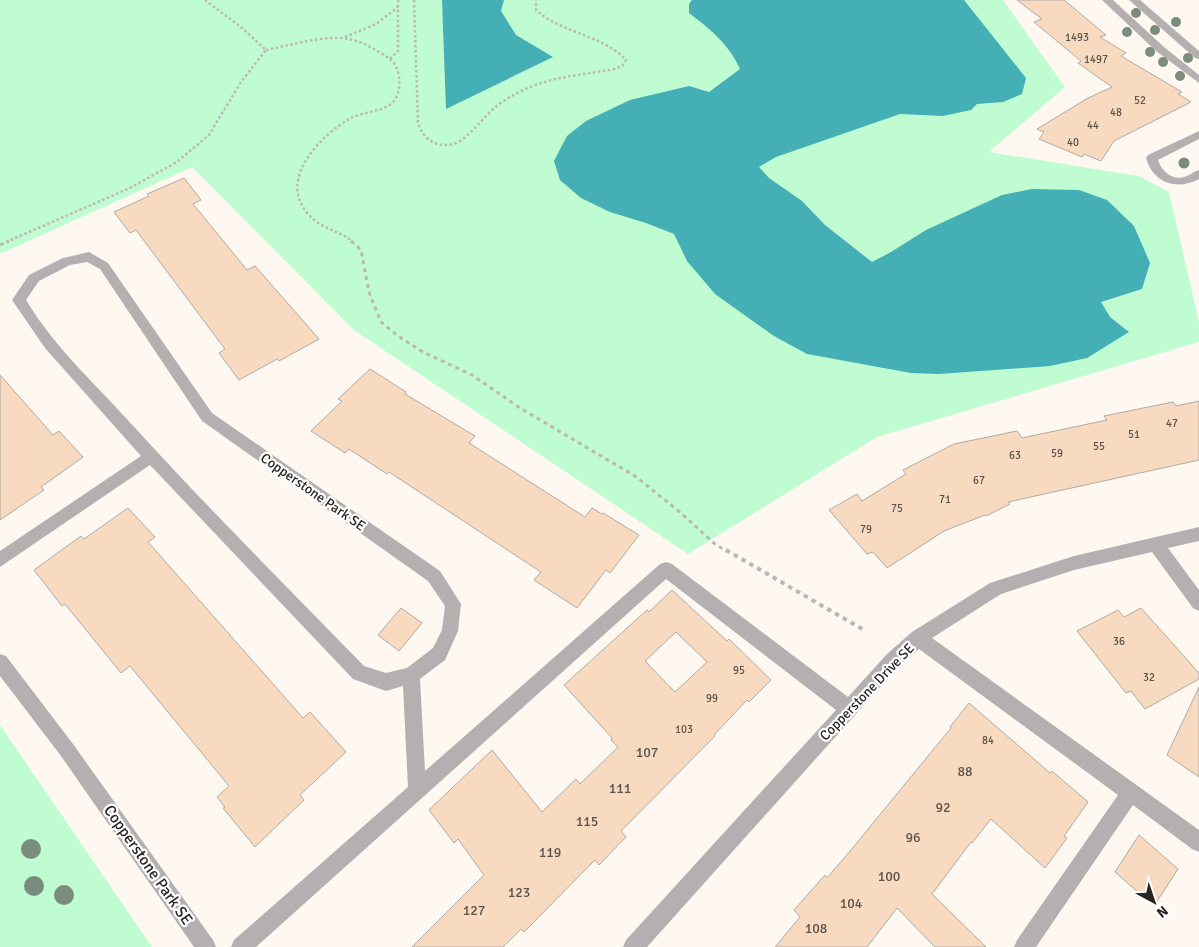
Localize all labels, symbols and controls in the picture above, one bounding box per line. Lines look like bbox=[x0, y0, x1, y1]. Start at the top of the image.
house number: 1493 bbox=[1065, 31, 1089, 44]
house number: 1497 bbox=[1084, 53, 1108, 66]
house number: 52 bbox=[1134, 94, 1146, 107]
house number: 48 bbox=[1110, 106, 1122, 119]
house number: 44 bbox=[1087, 119, 1099, 132]
house number: 40 bbox=[1067, 136, 1079, 149]
house number: 47 bbox=[1166, 417, 1178, 430]
house number: 51 bbox=[1128, 428, 1140, 441]
house number: 55 bbox=[1093, 440, 1105, 453]
house number: 59 bbox=[1051, 447, 1063, 460]
street label: Copperstone Park SE bbox=[257, 449, 369, 535]
house number: 63 bbox=[1009, 449, 1021, 462]
house number: 67 bbox=[973, 474, 985, 487]
house number: 71 bbox=[939, 493, 951, 506]
house number: 75 bbox=[891, 502, 903, 515]
house number: 79 bbox=[860, 523, 872, 536]
house number: 36 bbox=[1113, 635, 1125, 648]
street label: Copperstone Drive SE bbox=[816, 640, 918, 744]
house number: 95 bbox=[733, 664, 745, 677]
house number: 32 bbox=[1143, 671, 1155, 684]
house number: 99 bbox=[706, 692, 718, 705]
house number: 103 bbox=[675, 723, 693, 736]
house number: 84 bbox=[982, 734, 994, 747]
house number: 107 bbox=[636, 744, 658, 761]
house number: 88 bbox=[957, 763, 973, 780]
house number: 111 bbox=[609, 780, 631, 797]
house number: 92 bbox=[935, 799, 951, 816]
street label: Copperstone Park SE bbox=[99, 801, 197, 929]
house number: 115 bbox=[576, 813, 598, 830]
house number: 96 bbox=[905, 829, 921, 846]
house number: 119 bbox=[539, 844, 561, 861]
house number: 100 bbox=[878, 868, 900, 885]
north arrow bbox=[1129, 877, 1179, 927]
house number: 123 bbox=[508, 884, 530, 901]
house number: 104 bbox=[840, 895, 863, 912]
house number: 127 bbox=[463, 902, 485, 919]
text: N bbox=[1153, 902, 1171, 921]
house number: 108 bbox=[805, 920, 827, 937]

